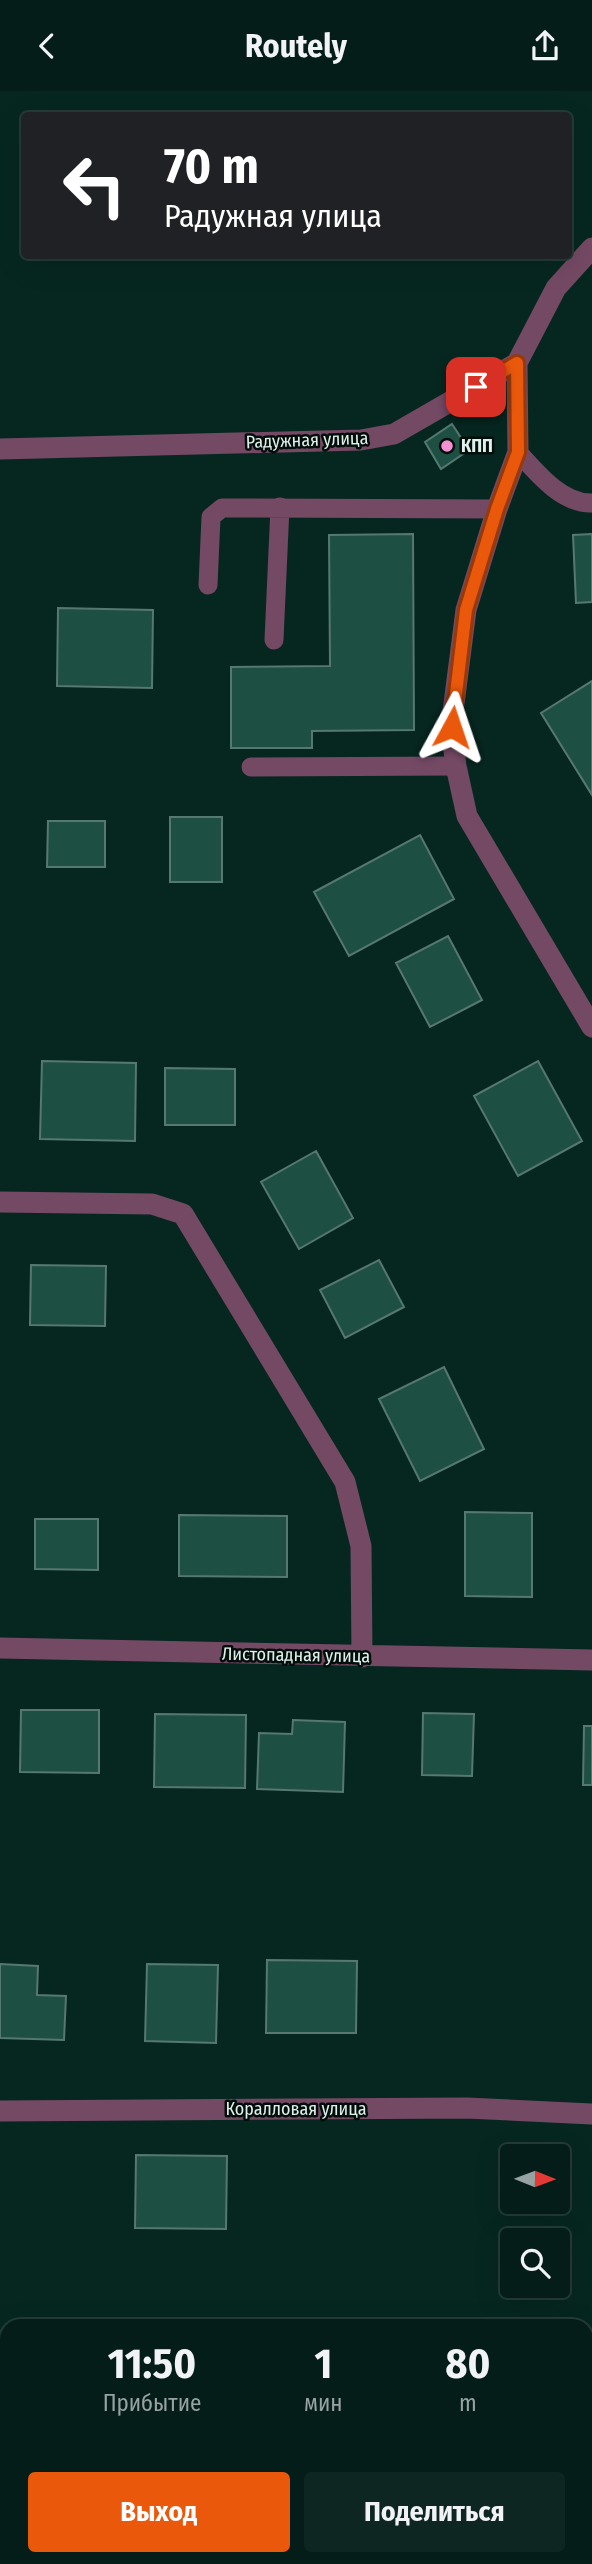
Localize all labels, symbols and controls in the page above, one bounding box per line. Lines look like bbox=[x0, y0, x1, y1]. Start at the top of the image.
icon: back bbox=[28, 27, 66, 65]
text: Routely bbox=[245, 27, 347, 65]
icon: share bbox=[526, 27, 564, 65]
text: 70 m bbox=[164, 137, 259, 196]
icon: left bbox=[49, 140, 140, 231]
text: Радужная улица bbox=[164, 197, 382, 235]
pin bbox=[446, 357, 506, 417]
icon: arrive bbox=[457, 368, 495, 406]
street label: Радужная улица bbox=[245, 427, 369, 453]
place label: КПП bbox=[461, 435, 493, 457]
marker: КПП bbox=[439, 438, 455, 454]
position arrow bbox=[415, 690, 489, 764]
street label: Листопадная улица bbox=[222, 1643, 371, 1667]
street label: Коралловая улица bbox=[226, 2098, 367, 2120]
north arrow bbox=[500, 2144, 570, 2214]
map controls bbox=[500, 2144, 570, 2298]
button: search bbox=[500, 2228, 570, 2298]
text: 11:50 bbox=[108, 2339, 196, 2389]
text: 1 bbox=[314, 2339, 332, 2389]
text: 80 bbox=[445, 2339, 490, 2389]
text: Прибытие bbox=[103, 2389, 201, 2417]
text: мин bbox=[304, 2389, 343, 2417]
text: m bbox=[459, 2389, 477, 2417]
button: Выход bbox=[28, 2472, 290, 2552]
button: Поделиться bbox=[304, 2472, 565, 2552]

